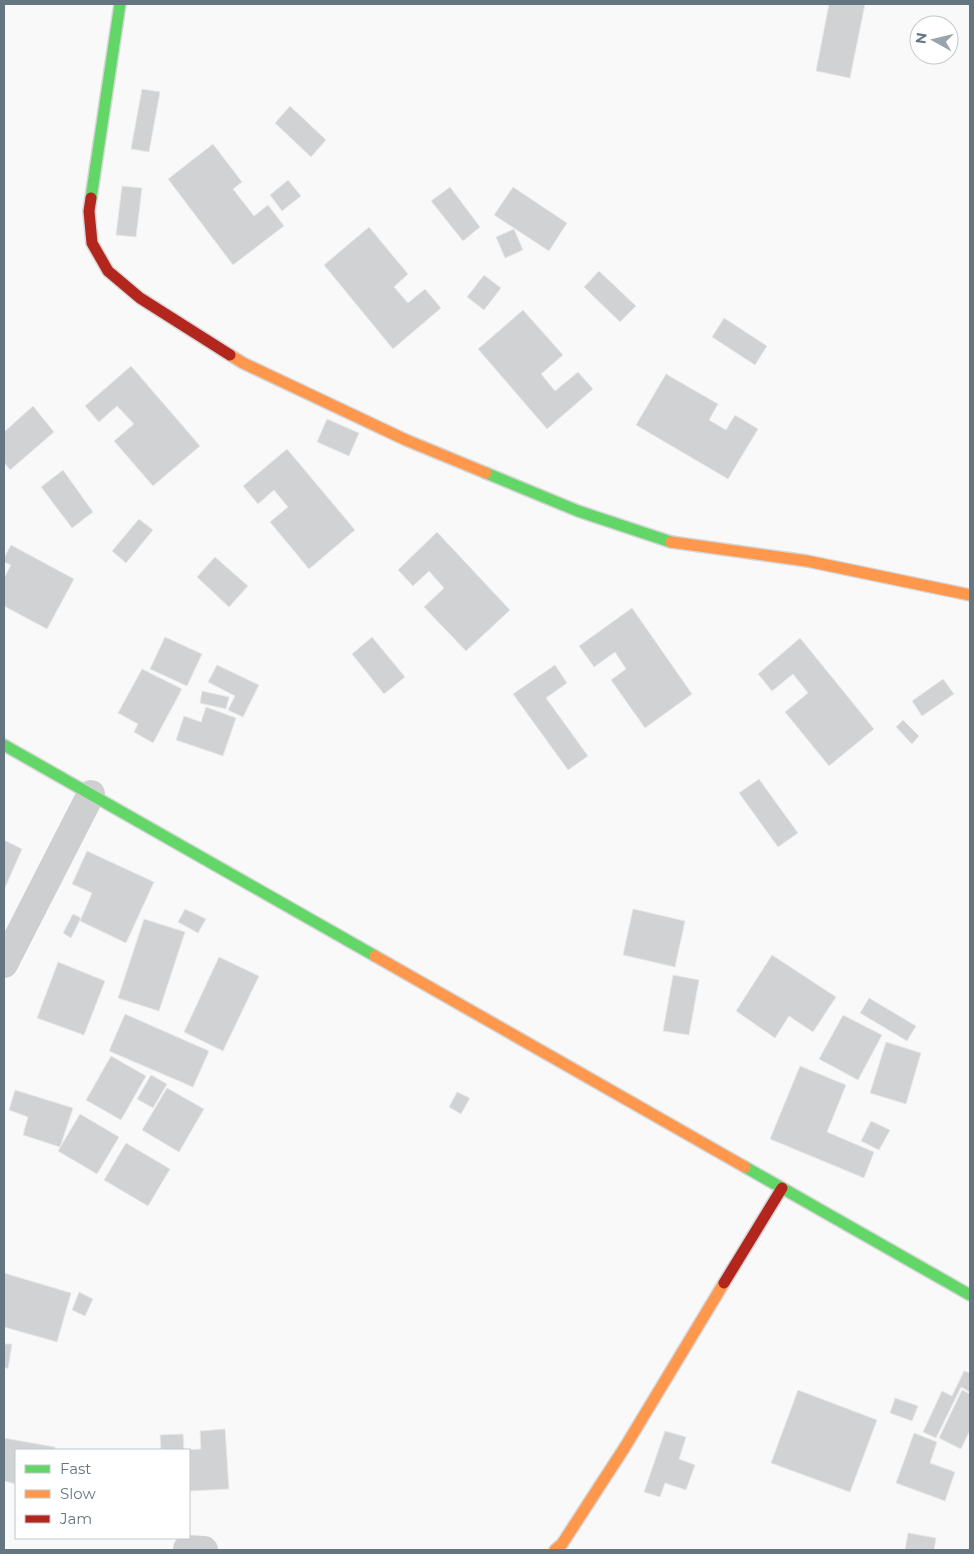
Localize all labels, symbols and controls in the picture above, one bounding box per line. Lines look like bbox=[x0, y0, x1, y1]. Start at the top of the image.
north arrow bbox=[909, 15, 959, 65]
text: N bbox=[911, 31, 931, 45]
legend bbox=[15, 1449, 190, 1539]
text: Fast bbox=[60, 1459, 91, 1478]
text: Slow bbox=[60, 1484, 96, 1503]
text: Jam bbox=[59, 1509, 92, 1528]

